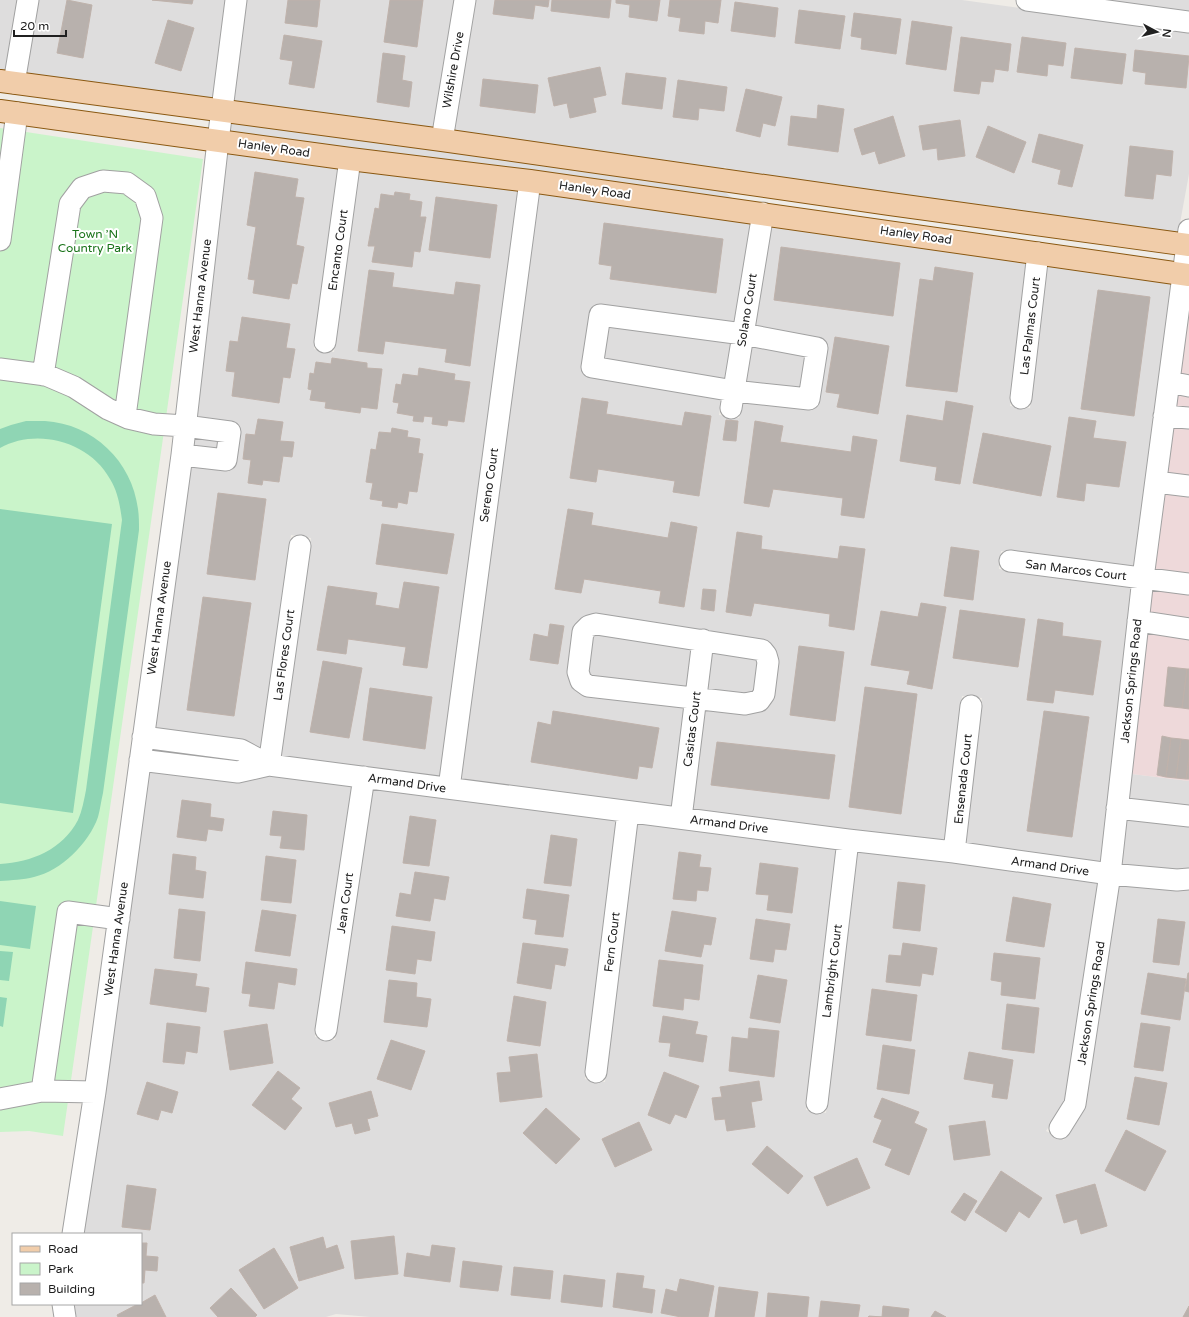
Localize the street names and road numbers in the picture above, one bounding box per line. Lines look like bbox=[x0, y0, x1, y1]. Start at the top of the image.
street label: Wilshire Drive bbox=[439, 30, 467, 110]
street label: Hanley Road bbox=[237, 136, 311, 160]
street label: Hanley Road bbox=[558, 178, 632, 202]
street label: Encanto Court bbox=[325, 208, 351, 292]
street label: Hanley Road bbox=[879, 223, 953, 247]
street label: West Hanna Avenue bbox=[186, 238, 214, 354]
street label: Solano Court bbox=[734, 272, 760, 348]
street label: Las Palmas Court bbox=[1017, 276, 1043, 376]
street label: Sereno Court bbox=[477, 446, 501, 523]
street label: San Marcos Court bbox=[1025, 557, 1128, 583]
street label: West Hanna Avenue bbox=[144, 560, 174, 676]
street label: Las Flores Court bbox=[271, 608, 297, 702]
street label: Jackson Springs Road bbox=[1118, 618, 1144, 744]
street label: Casitas Court bbox=[680, 690, 704, 768]
street label: Ensenada Court bbox=[951, 733, 975, 825]
street label: Armand Drive bbox=[367, 771, 447, 795]
street label: Armand Drive bbox=[689, 812, 769, 836]
street label: Armand Drive bbox=[1010, 854, 1090, 878]
street label: Jean Court bbox=[334, 871, 356, 934]
street label: West Hanna Avenue bbox=[101, 881, 131, 997]
street label: Fern Court bbox=[601, 911, 623, 973]
street label: Lambright Court bbox=[819, 923, 845, 1019]
street label: Jackson Springs Road bbox=[1074, 940, 1108, 1066]

